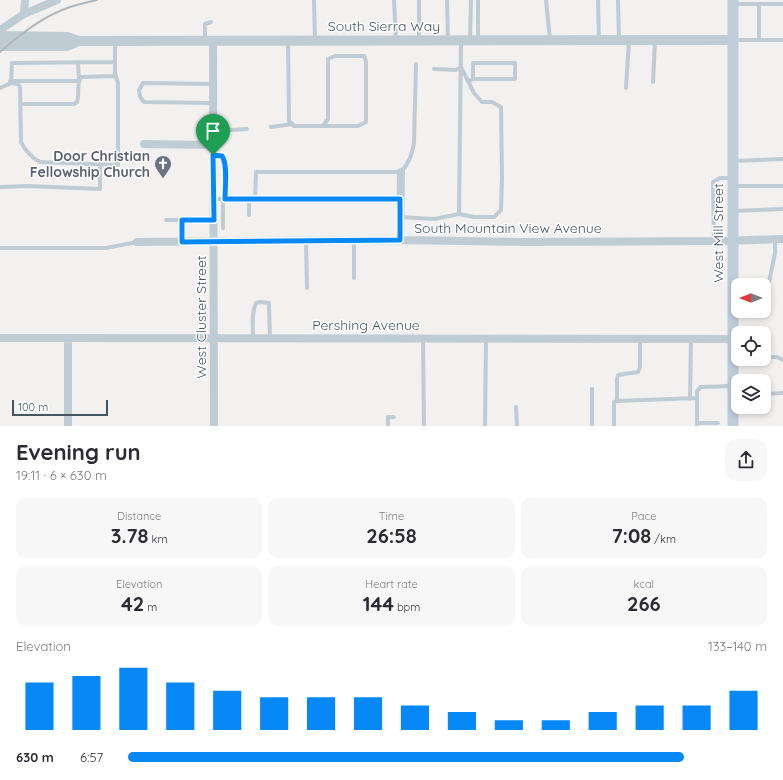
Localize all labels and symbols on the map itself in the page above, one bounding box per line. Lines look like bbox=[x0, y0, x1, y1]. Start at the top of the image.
street label: South Sierra Way bbox=[328, 17, 440, 35]
pin bbox=[196, 114, 230, 155]
place label: Door Christian Fellowship Church bbox=[30, 147, 150, 181]
church icon: Door Christian Fellowship Church bbox=[153, 154, 173, 179]
street label: West Mill Street bbox=[709, 183, 727, 283]
street label: South Mountain View Avenue bbox=[414, 219, 602, 237]
street label: West Cluster Street bbox=[192, 255, 210, 379]
north arrow bbox=[731, 278, 771, 318]
street label: Pershing Avenue bbox=[312, 316, 420, 334]
scale bar bbox=[12, 398, 108, 417]

